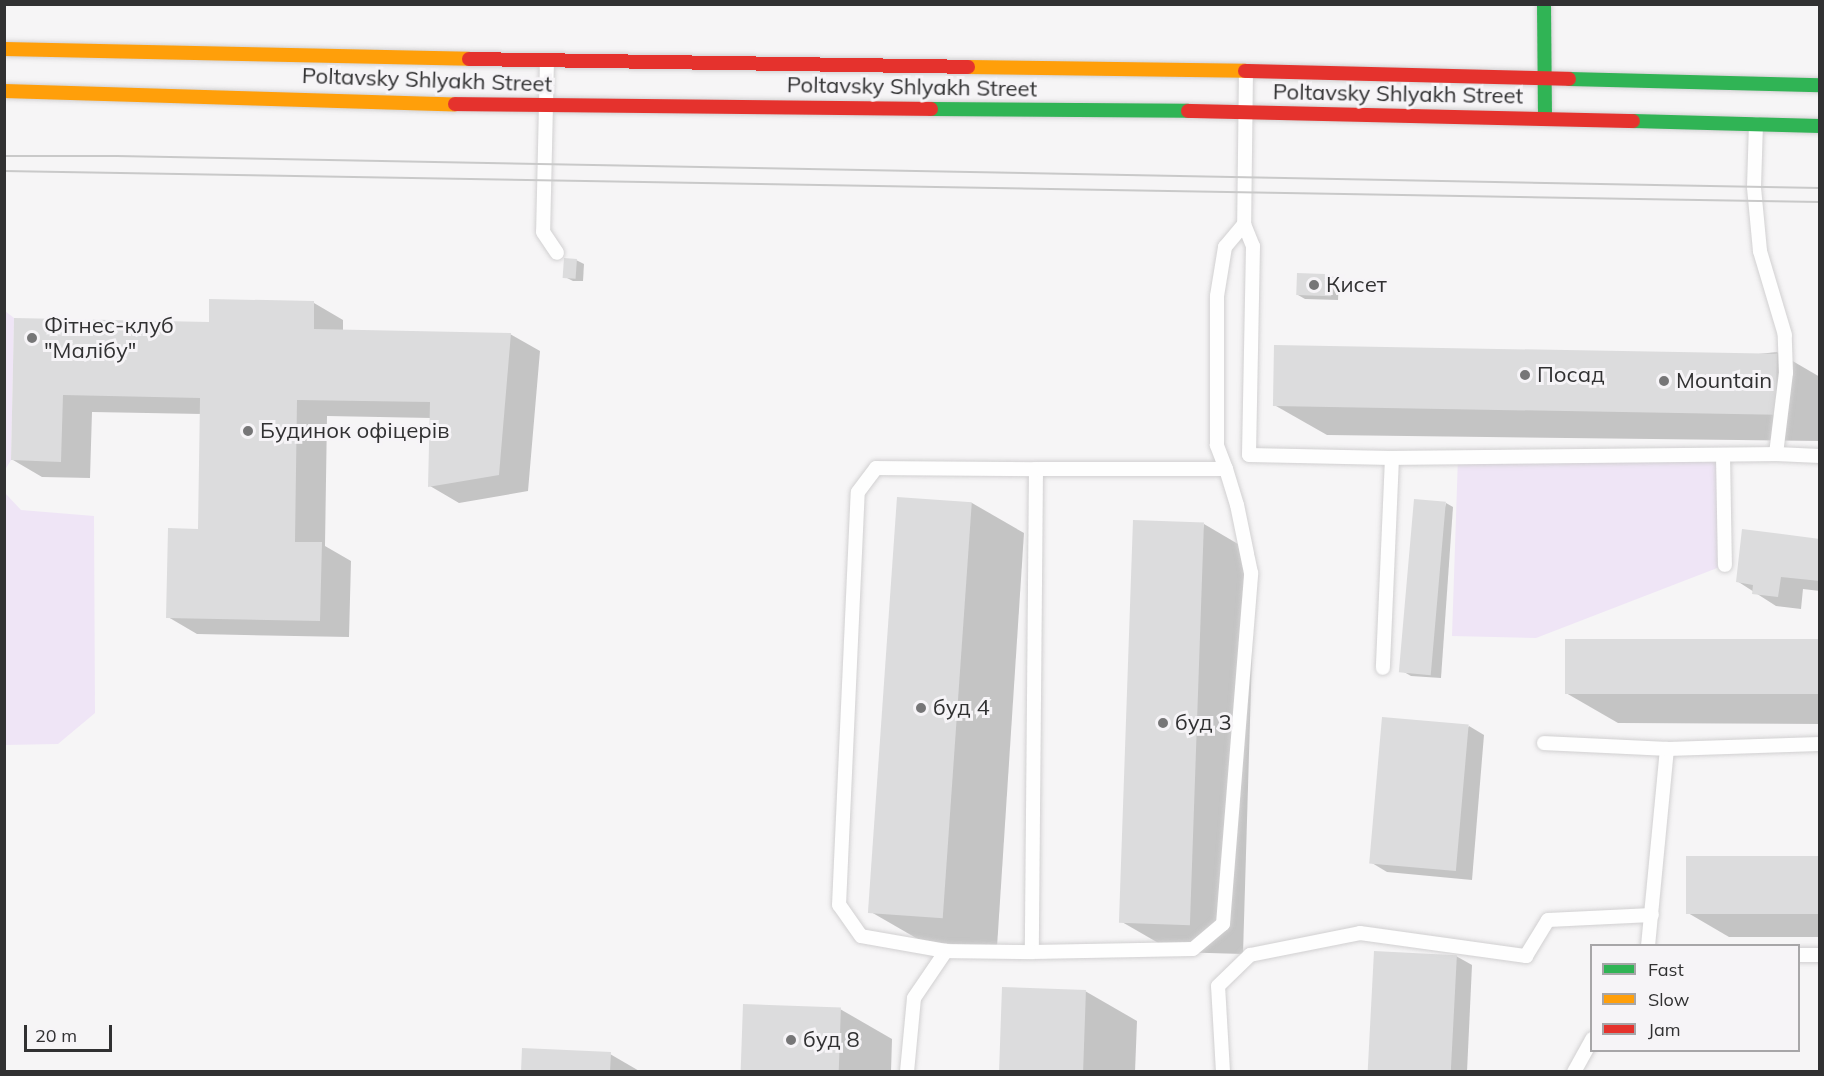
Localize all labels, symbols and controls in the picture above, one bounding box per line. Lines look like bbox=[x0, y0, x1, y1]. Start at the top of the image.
street label: Poltavsky Shlyakh Street bbox=[301, 62, 553, 98]
street label: Poltavsky Shlyakh Street bbox=[787, 72, 1037, 102]
street label: Poltavsky Shlyakh Street bbox=[1273, 79, 1523, 109]
place label: Кисет bbox=[1326, 272, 1387, 298]
marker: Кисет bbox=[1307, 278, 1321, 292]
place label: Фітнес-клуб "Малібу" bbox=[44, 312, 174, 364]
marker: Фітнес-клуб "Малібу" bbox=[25, 331, 39, 345]
place label: Посад bbox=[1537, 362, 1605, 388]
marker: Посад bbox=[1518, 368, 1532, 382]
place label: Mountain bbox=[1676, 368, 1772, 394]
marker: Mountain bbox=[1657, 374, 1671, 388]
place label: Будинок офіцерів bbox=[260, 418, 450, 444]
marker: Будинок офіцерів bbox=[241, 424, 255, 438]
place label: буд 4 bbox=[933, 695, 990, 721]
marker: буд 4 bbox=[914, 701, 928, 715]
place label: буд 3 bbox=[1175, 710, 1232, 736]
marker: буд 3 bbox=[1156, 716, 1170, 730]
legend bbox=[1590, 944, 1800, 1052]
text: Fast bbox=[1648, 958, 1684, 981]
text: Slow bbox=[1648, 988, 1689, 1011]
scale bar bbox=[27, 1013, 116, 1051]
text: Jam bbox=[1648, 1018, 1681, 1041]
text: 20 m bbox=[35, 1024, 77, 1047]
place label: буд 8 bbox=[803, 1027, 860, 1053]
marker: буд 8 bbox=[784, 1033, 798, 1047]

